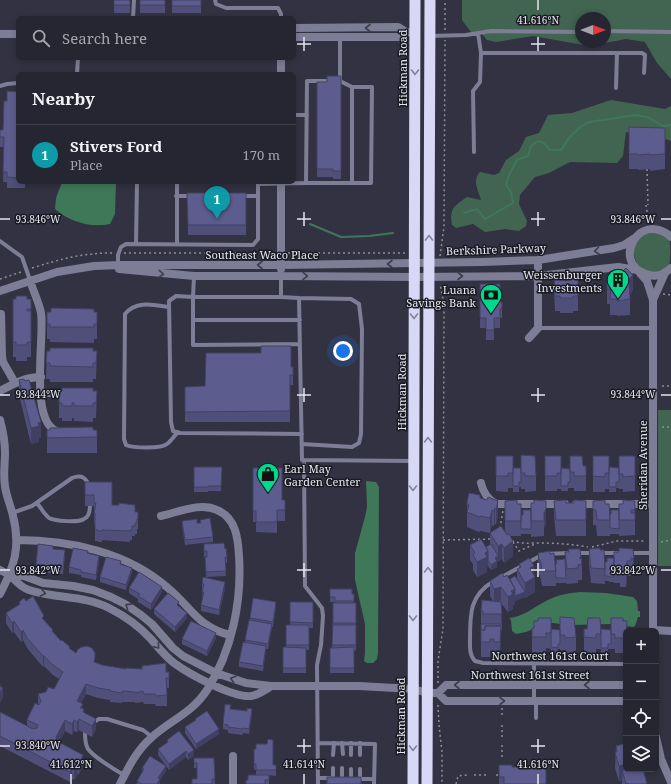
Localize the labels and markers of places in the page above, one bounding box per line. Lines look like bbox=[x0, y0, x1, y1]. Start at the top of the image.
pin: 1 bbox=[204, 186, 230, 219]
place label: Weissenburger Investments bbox=[523, 267, 603, 295]
building icon: Weissenburger Investments bbox=[605, 267, 631, 300]
place label: Luana Savings Bank bbox=[406, 282, 477, 310]
bank icon: Luana Savings Bank bbox=[478, 282, 504, 315]
shop icon: Earl May Garden Center bbox=[255, 461, 281, 494]
place label: Earl May Garden Center bbox=[284, 461, 361, 489]

